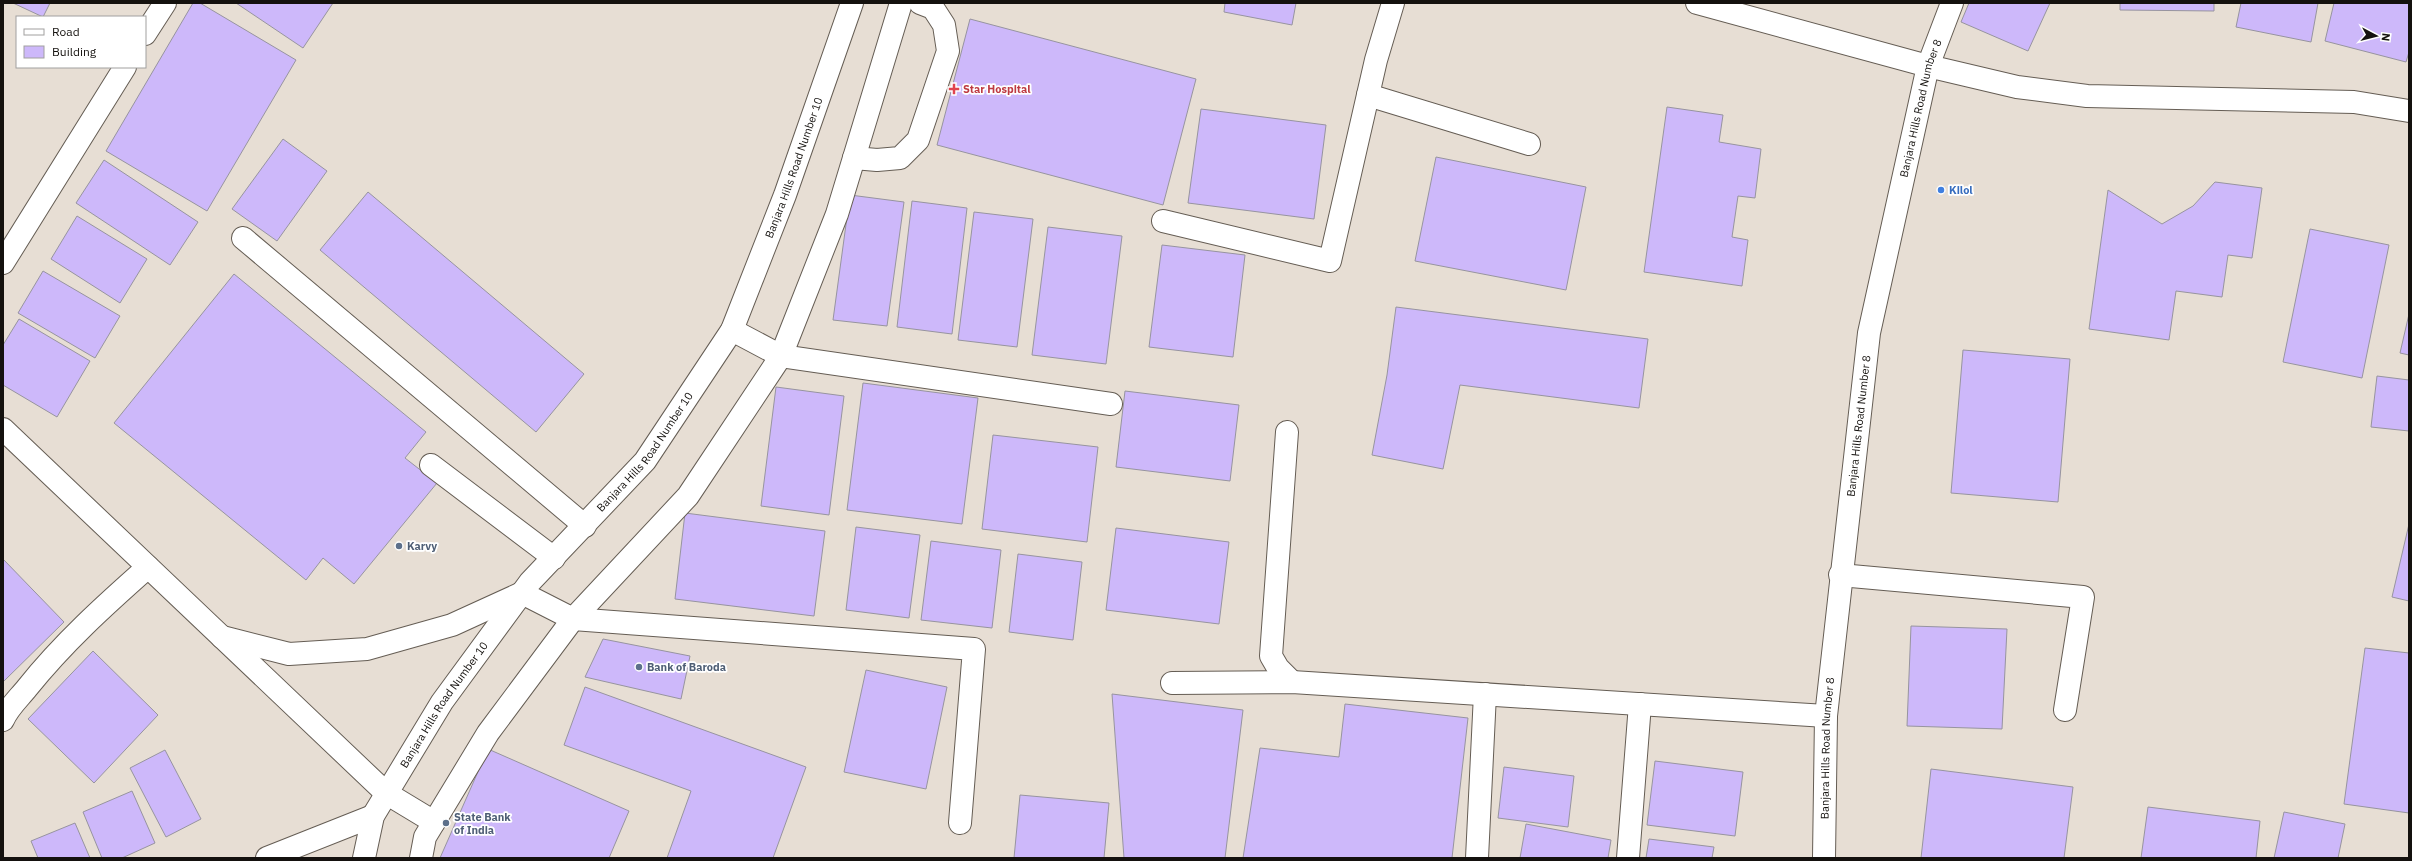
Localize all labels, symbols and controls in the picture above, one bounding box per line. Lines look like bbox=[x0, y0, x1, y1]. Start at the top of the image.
legend bbox=[16, 16, 146, 68]
north arrow bbox=[2356, 16, 2396, 56]
text: Road bbox=[52, 24, 80, 39]
text: N bbox=[2378, 32, 2393, 42]
street label: Banjara Hills Road Number 8 bbox=[1897, 37, 1945, 179]
text: Building bbox=[52, 44, 97, 59]
place label: Star Hospital bbox=[963, 82, 1031, 96]
marker: Star Hospital bbox=[948, 83, 960, 95]
street label: Banjara Hills Road Number 10 bbox=[762, 95, 826, 240]
place label: Kilol bbox=[1949, 183, 1973, 197]
marker: Kilol bbox=[1936, 185, 1946, 195]
street label: Banjara Hills Road Number 8 bbox=[1844, 354, 1873, 497]
street label: Banjara Hills Road Number 10 bbox=[594, 389, 696, 515]
place label: Karvy bbox=[407, 539, 437, 553]
marker: Karvy bbox=[394, 541, 404, 551]
street label: Banjara Hills Road Number 10 bbox=[397, 639, 491, 770]
place label: Bank of Baroda bbox=[647, 660, 726, 674]
marker: Bank of Baroda bbox=[634, 662, 644, 672]
street label: Banjara Hills Road Number 8 bbox=[1818, 676, 1837, 819]
place label: State Bank of India bbox=[454, 810, 511, 837]
marker: State Bank of India bbox=[441, 818, 451, 828]

